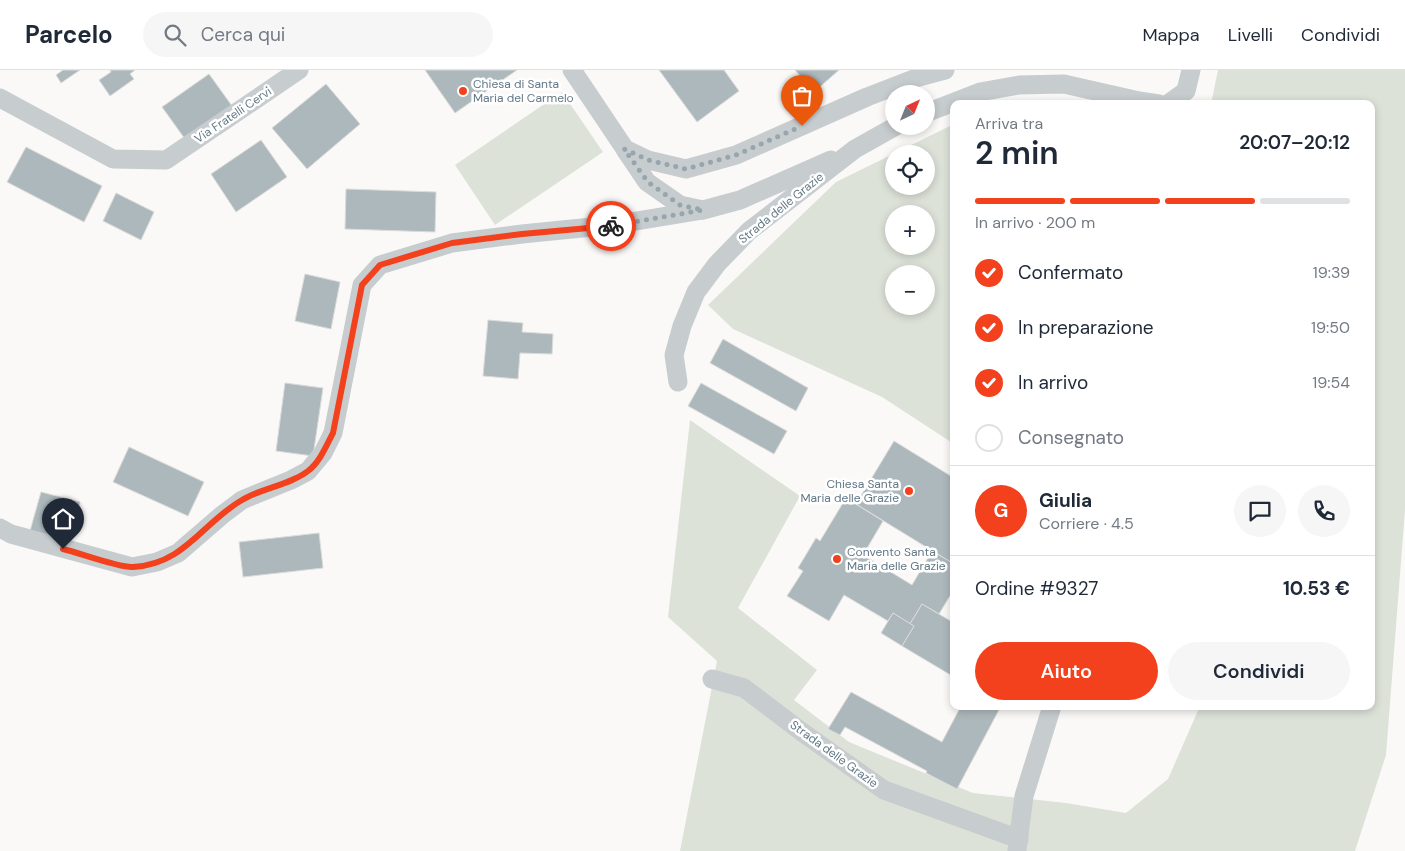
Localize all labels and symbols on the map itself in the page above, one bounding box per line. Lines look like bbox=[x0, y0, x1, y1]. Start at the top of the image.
pin bbox=[781, 75, 823, 126]
place label: Chiesa di Santa Maria del Carmelo bbox=[473, 76, 574, 106]
street label: Via Fratelli Cervi bbox=[191, 83, 275, 147]
marker: Chiesa di Santa Maria del Carmelo bbox=[457, 85, 469, 97]
north arrow bbox=[885, 85, 935, 135]
street label: Strada delle Grazie bbox=[735, 169, 827, 247]
courier bbox=[586, 201, 636, 251]
place label: Chiesa Santa Maria delle Grazie bbox=[800, 476, 899, 506]
marker: Chiesa Santa Maria delle Grazie bbox=[903, 485, 915, 497]
pin bbox=[42, 498, 84, 549]
place label: Convento Santa Maria delle Grazie bbox=[847, 544, 946, 574]
marker: Convento Santa Maria delle Grazie bbox=[831, 553, 843, 565]
street label: Strada delle Grazie bbox=[787, 717, 881, 791]

